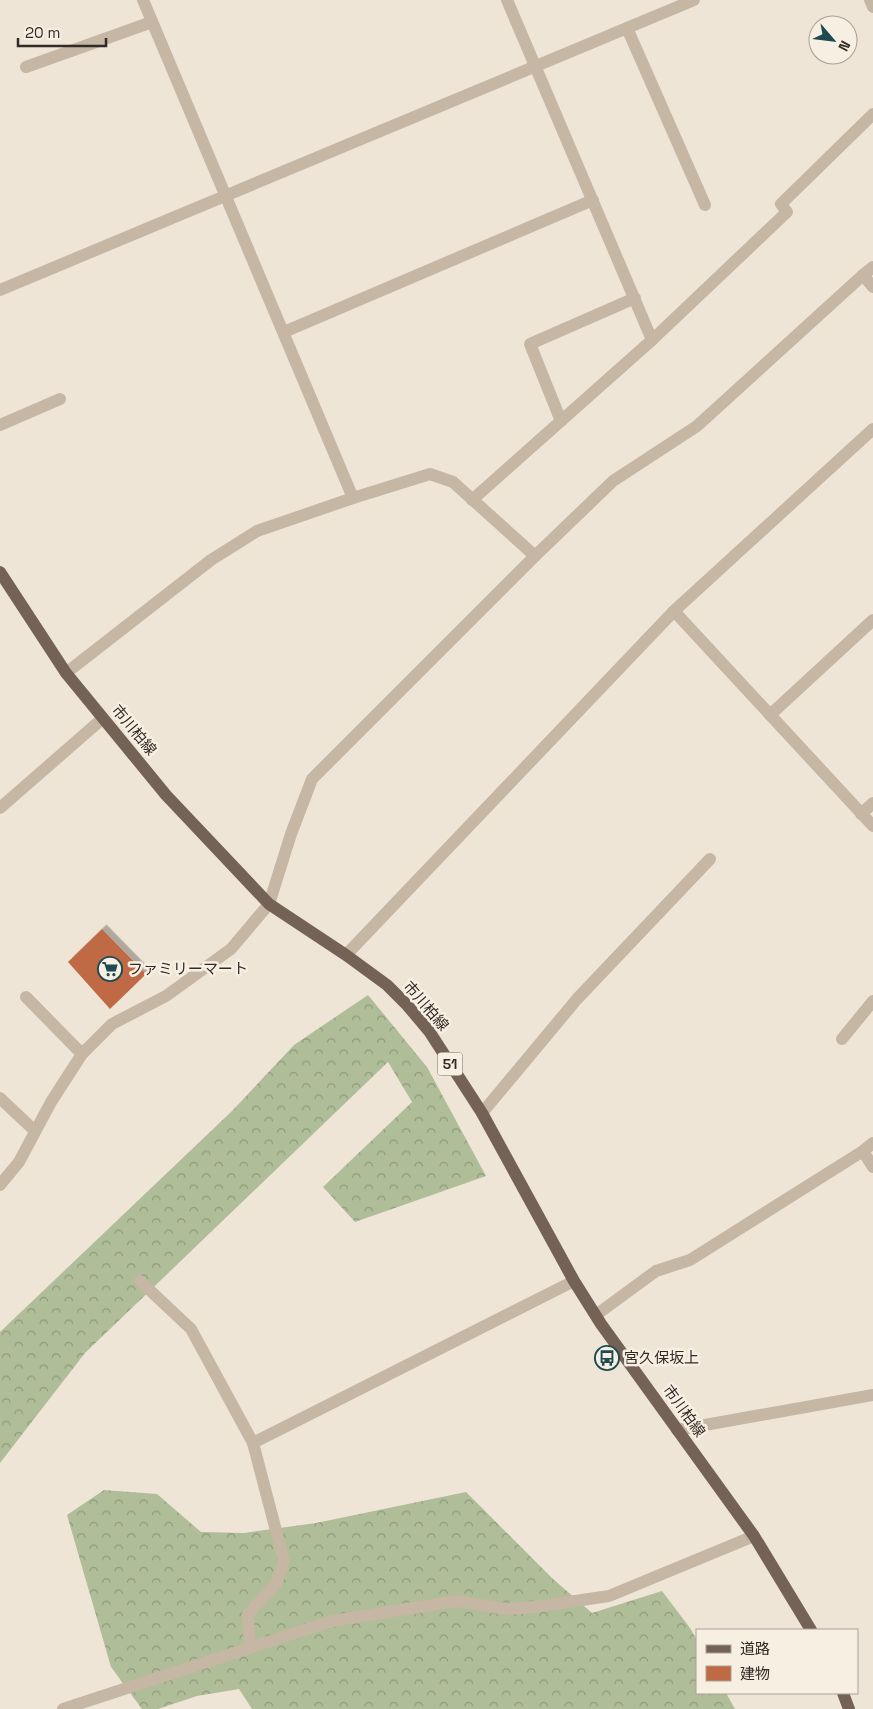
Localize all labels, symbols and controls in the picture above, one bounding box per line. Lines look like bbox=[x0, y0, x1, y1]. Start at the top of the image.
scale bar bbox=[18, 15, 105, 47]
north arrow bbox=[808, 15, 858, 65]
text: 20 m bbox=[25, 23, 60, 42]
text: N bbox=[834, 38, 855, 54]
street label: 市川柏線 bbox=[108, 701, 161, 759]
supermarket icon: ファミリーマート bbox=[97, 956, 123, 982]
place label: ファミリーマート bbox=[128, 959, 248, 978]
street label: 市川柏線 bbox=[400, 977, 453, 1035]
road number: 51 bbox=[438, 1052, 462, 1076]
bus stop icon: 宮久保坂上 bbox=[594, 1345, 620, 1371]
place label: 宮久保坂上 bbox=[624, 1348, 699, 1367]
street label: 市川柏線 bbox=[659, 1381, 710, 1441]
legend bbox=[696, 1629, 858, 1694]
text: 道路 bbox=[740, 1639, 770, 1658]
text: 建物 bbox=[740, 1664, 770, 1683]

